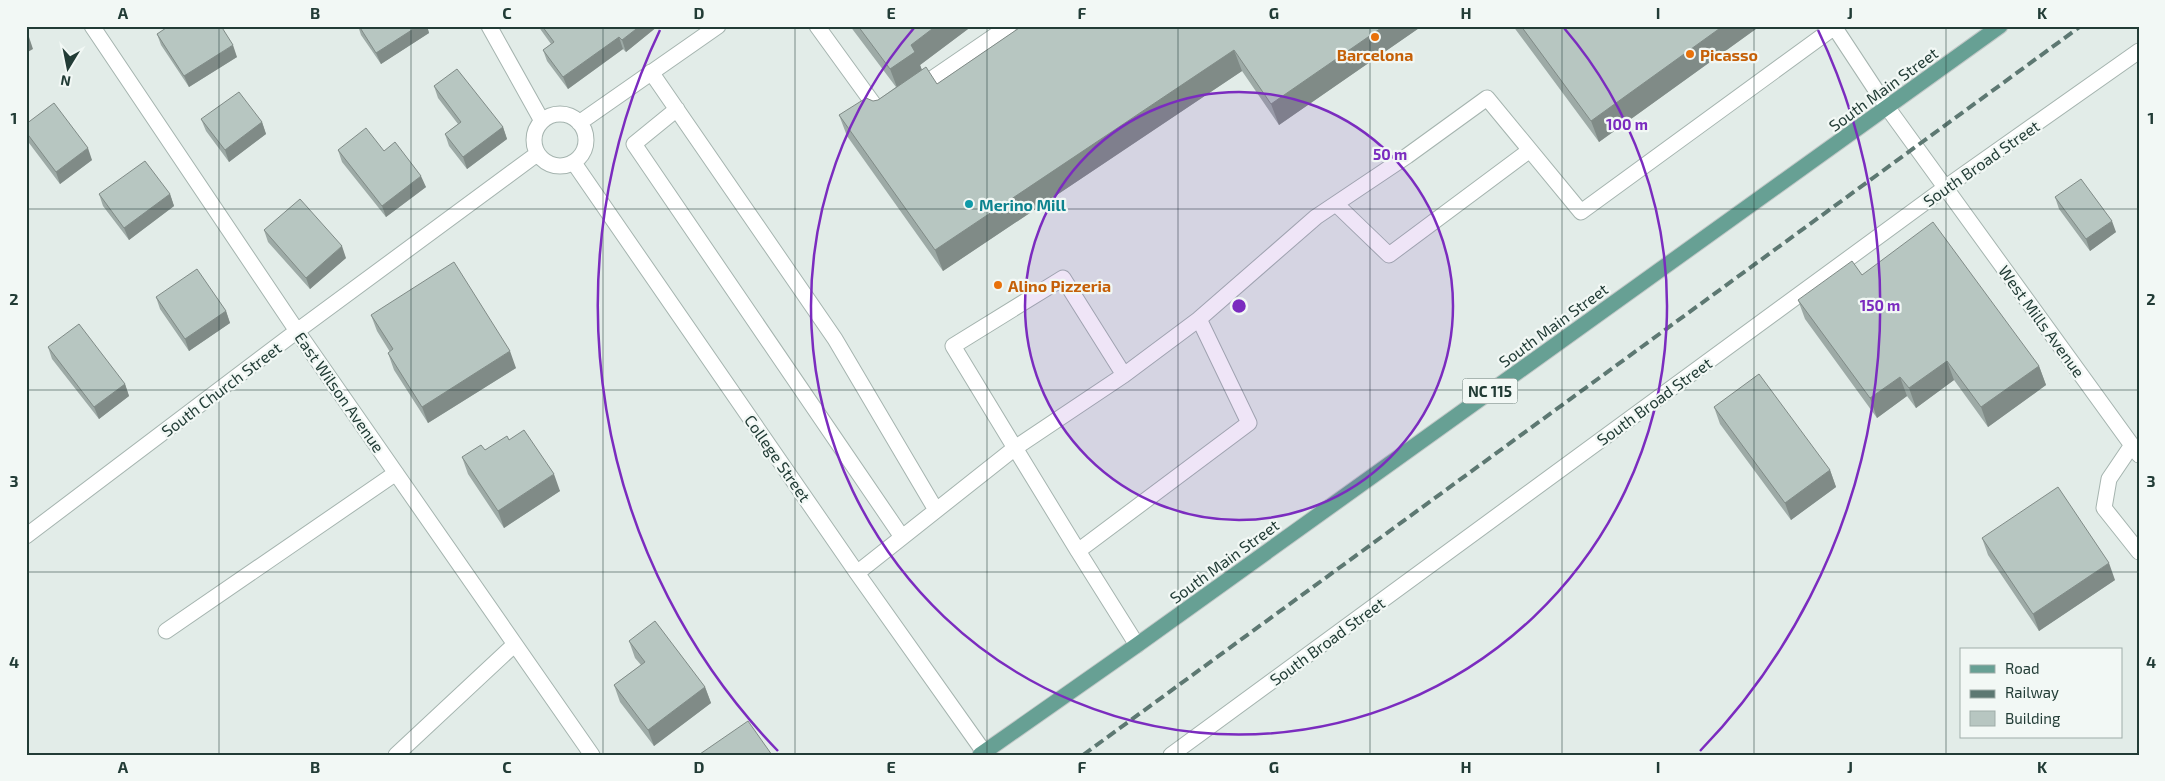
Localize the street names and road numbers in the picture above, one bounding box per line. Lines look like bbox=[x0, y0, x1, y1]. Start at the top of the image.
street label: South Main Street bbox=[1825, 43, 1941, 135]
street label: South Broad Street bbox=[1919, 116, 2043, 210]
street label: West Mills Avenue bbox=[1995, 261, 2089, 381]
street label: South Main Street bbox=[1495, 279, 1611, 371]
street label: East Wilson Avenue bbox=[291, 328, 389, 456]
street label: South Church Street bbox=[157, 338, 285, 440]
street label: South Broad Street bbox=[1593, 353, 1715, 449]
road number: NC 115 bbox=[1462, 378, 1518, 404]
street label: College Street bbox=[741, 411, 815, 505]
street label: South Main Street bbox=[1166, 515, 1282, 607]
street label: South Broad Street bbox=[1266, 593, 1388, 689]

